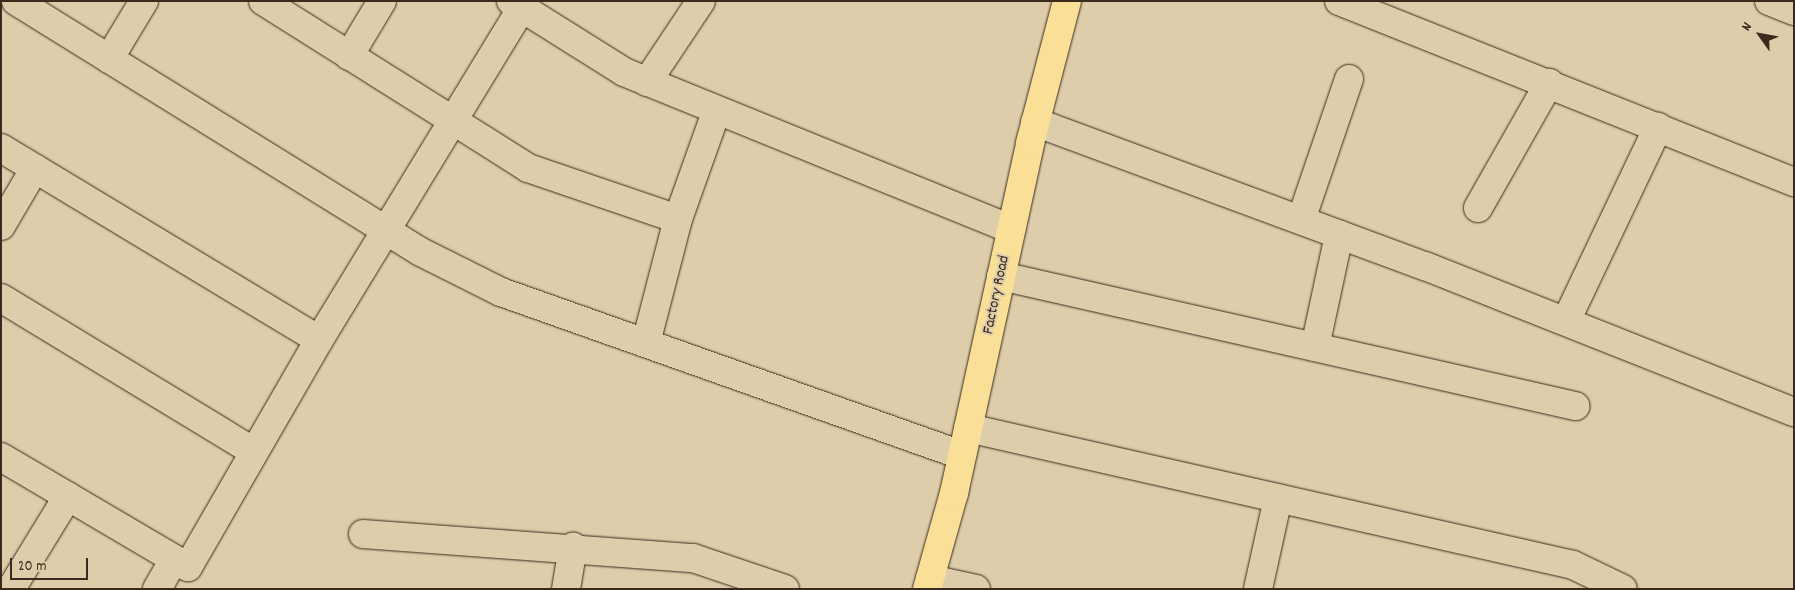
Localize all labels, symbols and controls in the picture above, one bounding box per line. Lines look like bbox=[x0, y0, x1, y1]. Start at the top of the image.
north arrow bbox=[1735, 10, 1785, 60]
text: N bbox=[1737, 19, 1758, 35]
street label: Factory Road bbox=[979, 254, 1015, 336]
scale bar bbox=[12, 548, 90, 580]
text: 20 m bbox=[18, 556, 46, 578]

